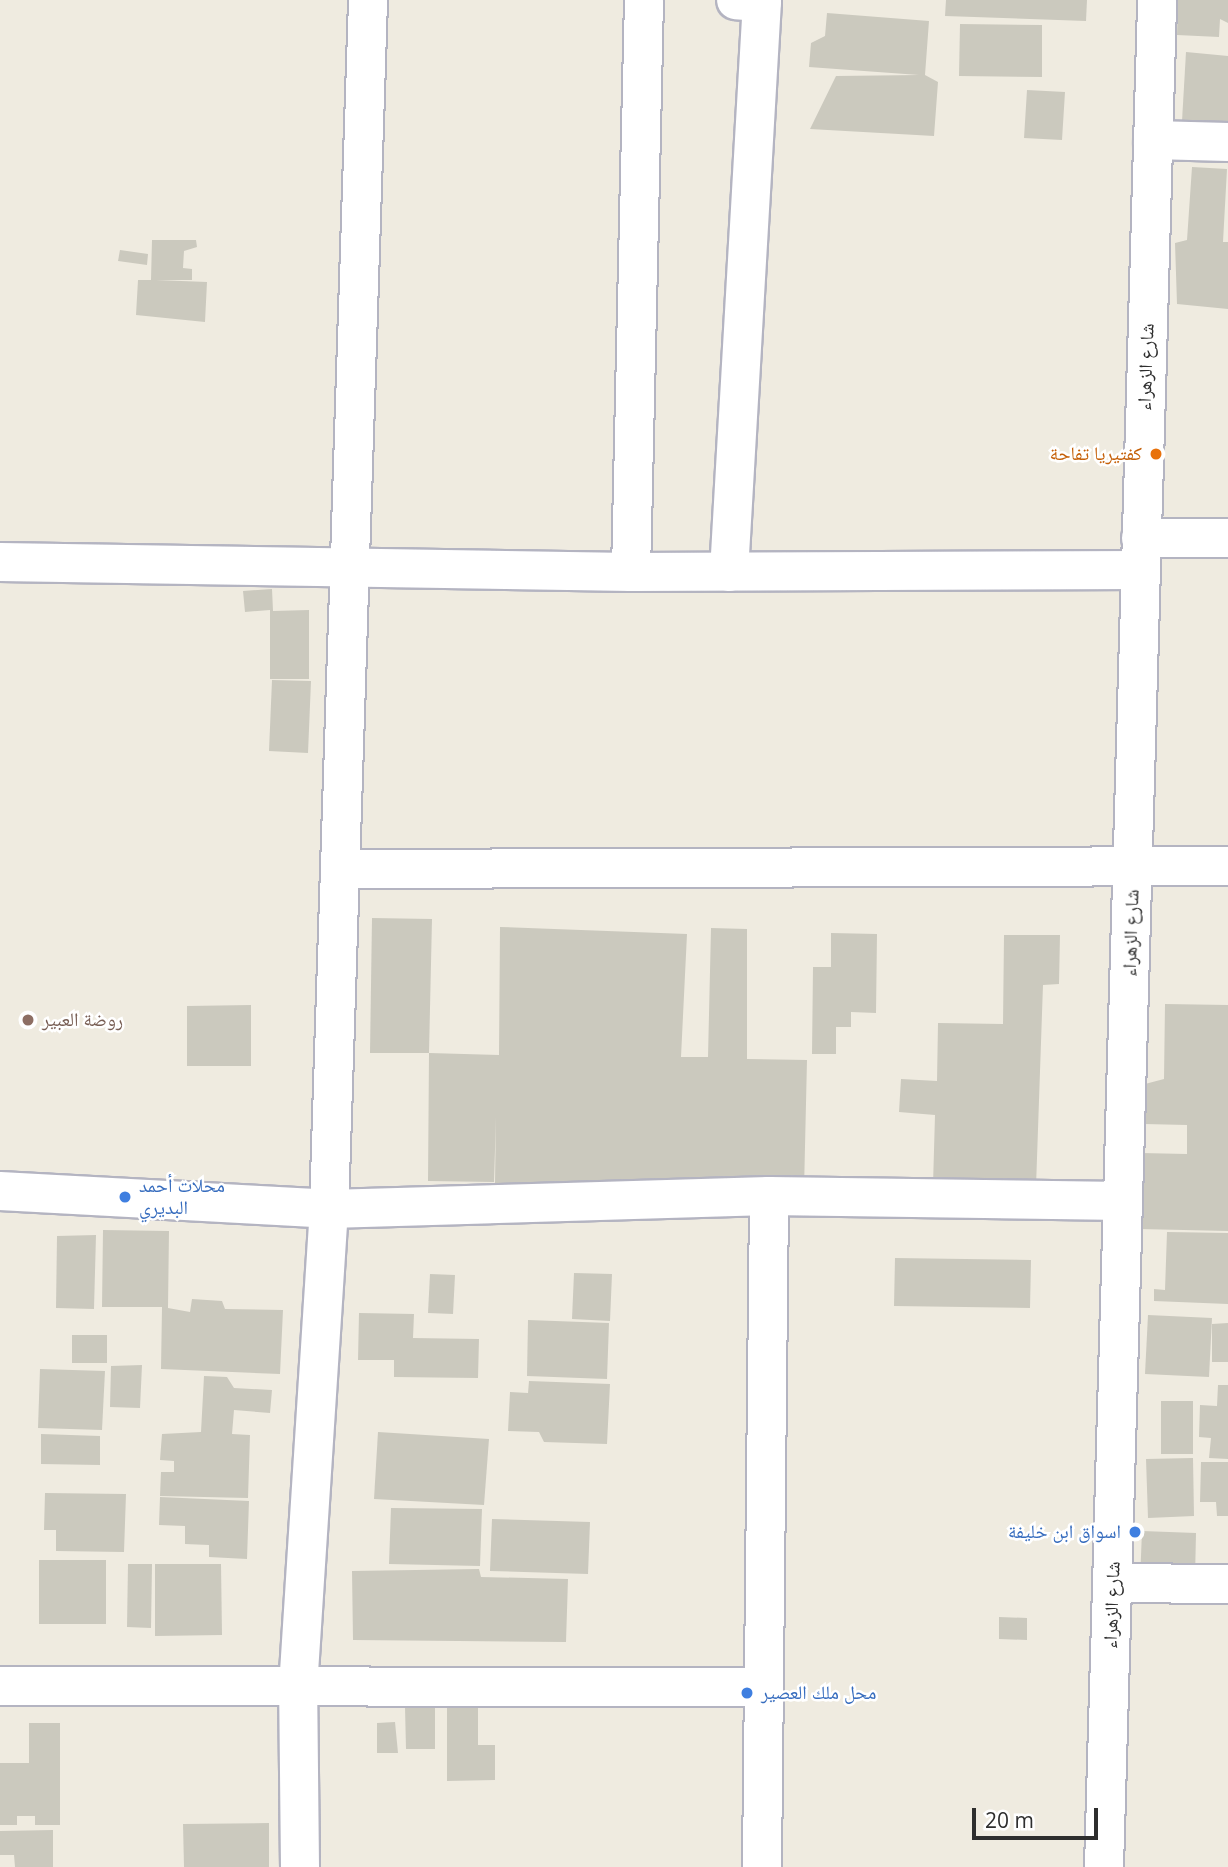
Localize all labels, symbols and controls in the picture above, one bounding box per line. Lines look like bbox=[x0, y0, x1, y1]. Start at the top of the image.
street label: شارع الزهراء bbox=[1133, 323, 1159, 411]
place label: كفتيريا تفاحة bbox=[1050, 443, 1142, 465]
marker: كفتيريا تفاحة bbox=[1148, 446, 1164, 462]
street label: شارع الزهراء bbox=[1118, 889, 1144, 977]
place label: روضة العبير bbox=[42, 1009, 123, 1031]
marker: روضة العبير bbox=[20, 1012, 36, 1028]
place label: محلات أحمد البديري bbox=[139, 1175, 225, 1219]
marker: محلات أحمد البديري bbox=[117, 1189, 133, 1205]
place label: اسواق ابن خليفة bbox=[1008, 1521, 1121, 1543]
marker: اسواق ابن خليفة bbox=[1127, 1524, 1143, 1540]
street label: شارع الزهراء bbox=[1099, 1561, 1125, 1649]
place label: محل ملك العصير bbox=[761, 1682, 876, 1704]
marker: محل ملك العصير bbox=[739, 1685, 755, 1701]
scale bar bbox=[976, 1794, 1102, 1838]
text: 20 m bbox=[985, 1806, 1034, 1834]

